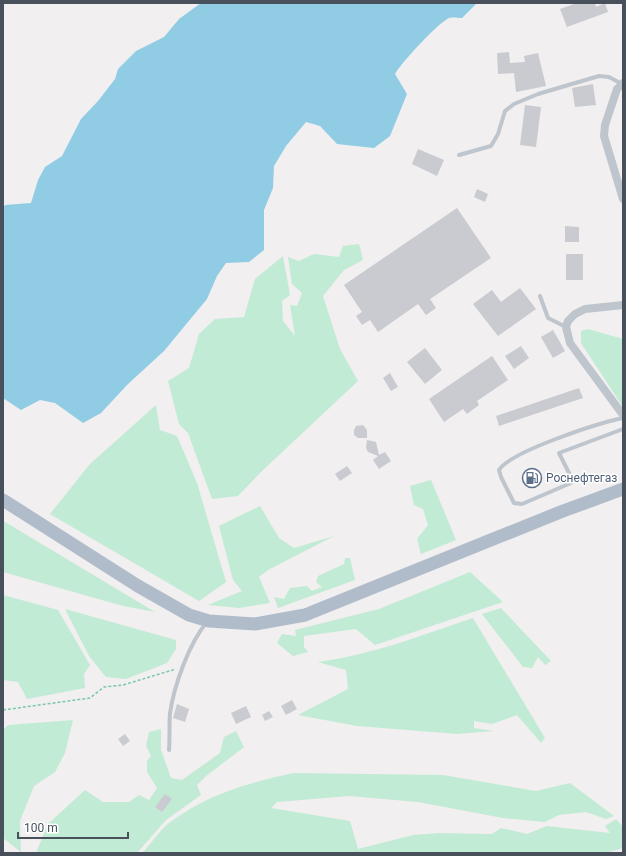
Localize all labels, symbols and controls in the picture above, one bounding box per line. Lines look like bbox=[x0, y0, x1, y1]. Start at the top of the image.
fuel station icon: Роснефтегаз bbox=[521, 467, 543, 489]
place label: Роснефтегаз bbox=[546, 471, 617, 485]
scale bar bbox=[18, 814, 128, 840]
text: 100 m bbox=[24, 821, 58, 835]

